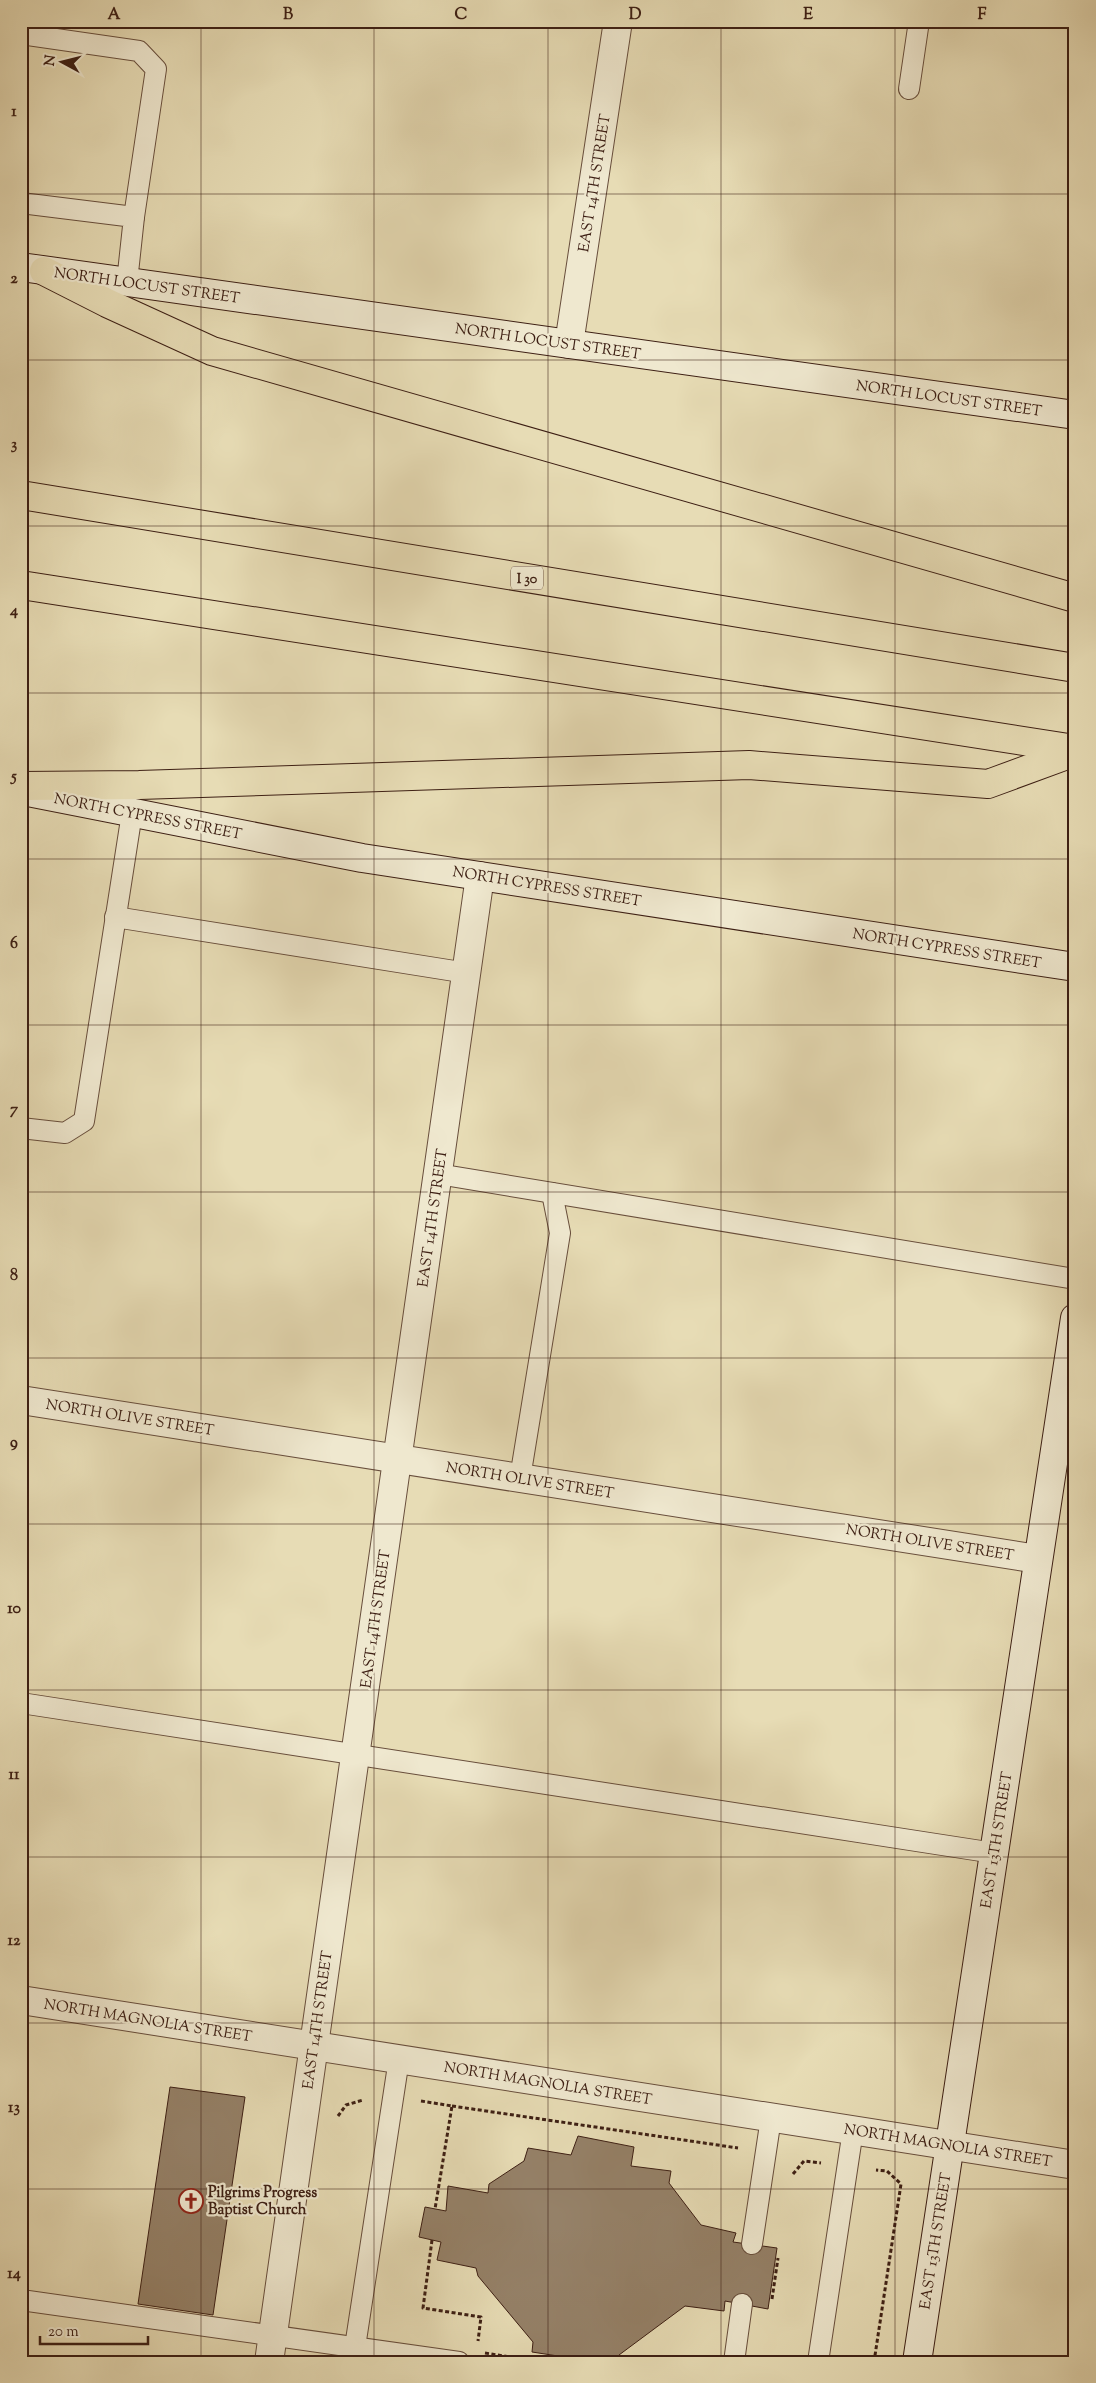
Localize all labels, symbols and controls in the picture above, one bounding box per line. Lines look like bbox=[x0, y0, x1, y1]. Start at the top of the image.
text: A bbox=[108, 4, 121, 27]
text: B bbox=[283, 4, 293, 27]
text: C bbox=[455, 4, 468, 27]
text: D bbox=[629, 4, 642, 27]
text: E bbox=[803, 4, 813, 27]
text: F bbox=[978, 4, 987, 27]
north arrow bbox=[38, 38, 88, 88]
text: N bbox=[40, 54, 62, 67]
text: 1 bbox=[11, 101, 17, 124]
street label: EAST 14TH STREET bbox=[574, 112, 617, 254]
street label: NORTH LOCUST STREET bbox=[52, 263, 242, 310]
text: 2 bbox=[10, 268, 18, 291]
street label: NORTH LOCUST STREET bbox=[453, 319, 643, 366]
street label: NORTH LOCUST STREET bbox=[854, 376, 1044, 423]
text: 3 bbox=[11, 434, 18, 457]
road number: I 30 bbox=[511, 566, 543, 590]
text: 4 bbox=[9, 600, 18, 623]
text: 5 bbox=[9, 766, 17, 789]
street label: NORTH CYPRESS STREET bbox=[52, 789, 244, 846]
street label: NORTH CYPRESS STREET bbox=[451, 862, 643, 913]
street label: NORTH CYPRESS STREET bbox=[851, 924, 1043, 975]
text: 6 bbox=[10, 933, 18, 956]
text: 7 bbox=[10, 1099, 19, 1122]
street label: EAST 14TH STREET bbox=[413, 1147, 454, 1289]
text: 8 bbox=[10, 1265, 18, 1288]
street label: NORTH OLIVE STREET bbox=[44, 1395, 216, 1442]
text: 9 bbox=[10, 1432, 18, 1455]
street label: NORTH OLIVE STREET bbox=[444, 1458, 616, 1505]
street label: NORTH OLIVE STREET bbox=[844, 1520, 1016, 1567]
street label: EAST 14TH STREET bbox=[356, 1548, 397, 1690]
text: 10 bbox=[7, 1598, 21, 1621]
text: 11 bbox=[9, 1764, 20, 1787]
street label: EAST 13TH STREET bbox=[976, 1770, 1019, 1910]
text: 12 bbox=[8, 1930, 21, 1953]
street label: EAST 14TH STREET bbox=[298, 1949, 339, 2091]
street label: NORTH MAGNOLIA STREET bbox=[42, 1995, 254, 2048]
street label: NORTH MAGNOLIA STREET bbox=[442, 2058, 654, 2111]
text: 13 bbox=[8, 2097, 20, 2120]
street label: NORTH MAGNOLIA STREET bbox=[842, 2120, 1054, 2173]
street label: EAST 13TH STREET bbox=[915, 2171, 958, 2311]
place label: Pilgrims Progress Baptist Church bbox=[208, 2183, 317, 2221]
church icon: Pilgrims Progress Baptist Church bbox=[178, 2188, 204, 2214]
text: 14 bbox=[7, 2263, 21, 2286]
scale bar bbox=[40, 2313, 148, 2345]
text: 20 m bbox=[48, 2322, 79, 2343]

